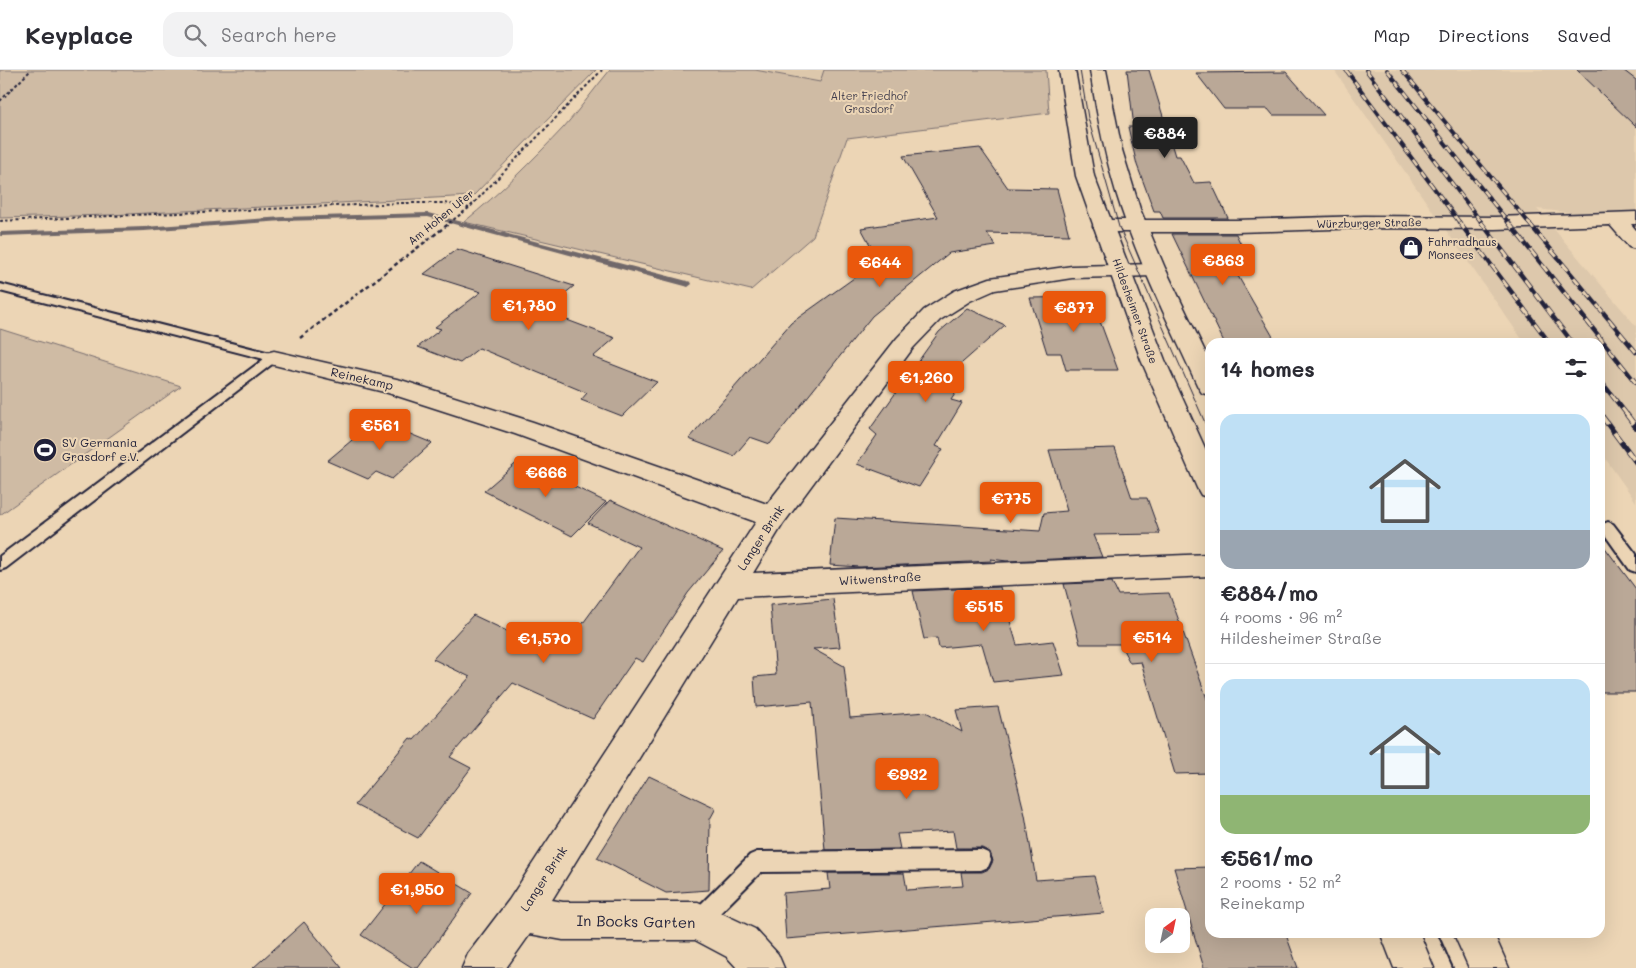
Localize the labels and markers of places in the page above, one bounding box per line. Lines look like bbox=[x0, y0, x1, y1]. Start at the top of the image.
pin: €884 bbox=[1135, 116, 1195, 159]
place label: Fahrradhaus Monsees bbox=[1428, 234, 1497, 262]
shop icon: Fahrradhaus Monsees bbox=[1398, 235, 1424, 261]
pin: €863 bbox=[1193, 244, 1253, 286]
pin: €644 bbox=[850, 246, 910, 288]
pin: €1,780 bbox=[488, 288, 570, 331]
pin: €877 bbox=[1044, 290, 1104, 333]
pin: €1,260 bbox=[885, 360, 967, 403]
pin: €561 bbox=[350, 408, 410, 451]
place label: SV Germania Grasdorf e.V. bbox=[62, 434, 139, 464]
sports icon: SV Germania Grasdorf e.V. bbox=[32, 437, 58, 463]
pin: €666 bbox=[516, 456, 576, 498]
pin: €775 bbox=[981, 482, 1041, 524]
pin: €515 bbox=[954, 590, 1014, 632]
pin: €514 bbox=[1122, 620, 1182, 663]
pin: €1,570 bbox=[503, 622, 585, 664]
pin: €932 bbox=[877, 758, 937, 800]
pin: €1,950 bbox=[376, 872, 458, 915]

